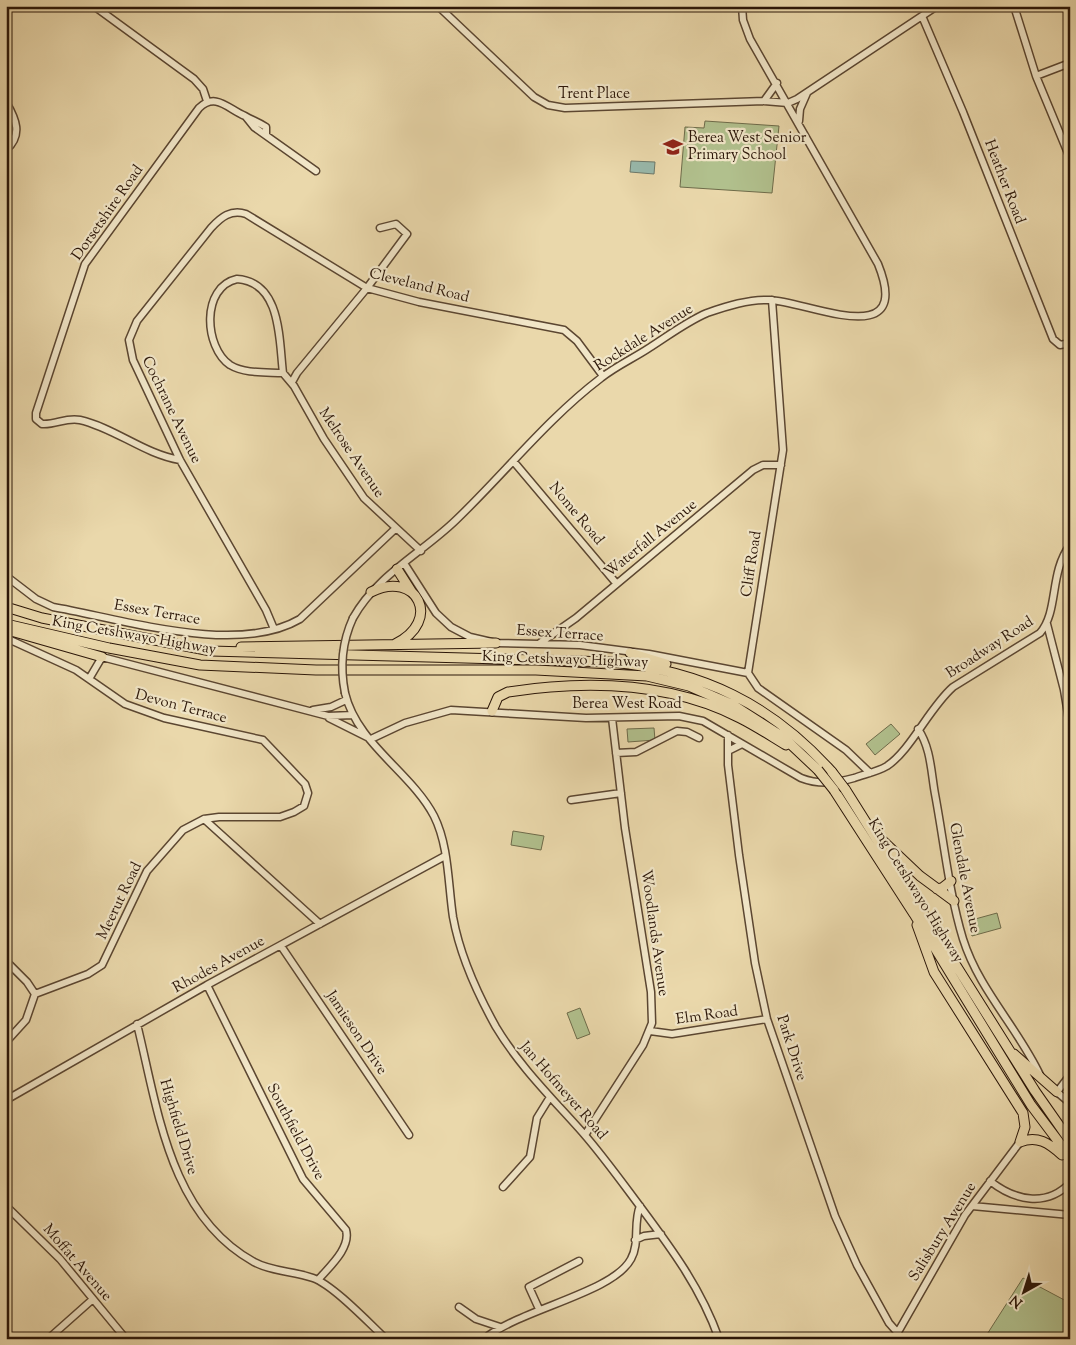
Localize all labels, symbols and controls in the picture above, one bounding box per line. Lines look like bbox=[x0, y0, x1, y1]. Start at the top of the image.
street label: Trent Place bbox=[558, 84, 630, 105]
place label: Berea West Senior Primary School bbox=[688, 128, 807, 166]
school or university icon: Berea West Senior Primary School bbox=[662, 136, 684, 158]
street label: Heather Road bbox=[978, 137, 1030, 228]
street label: Dorsetshire Road bbox=[67, 161, 149, 265]
street label: Cleveland Road bbox=[367, 263, 472, 309]
street label: Rockdale Avenue bbox=[591, 299, 697, 377]
street label: Cochrane Avenue bbox=[136, 353, 206, 467]
street label: Melrose Avenue bbox=[313, 404, 389, 502]
street label: Nome Road bbox=[543, 478, 609, 550]
street label: Waterfall Avenue bbox=[600, 495, 702, 583]
street label: Cliff Road bbox=[736, 529, 768, 599]
street label: Essex Terrace bbox=[112, 595, 202, 631]
street label: King Cetshwayo Highway bbox=[50, 611, 218, 661]
street label: Broadway Road bbox=[942, 612, 1038, 684]
street label: Essex Terrace bbox=[516, 620, 604, 648]
street label: King Cetshwayo Highway bbox=[481, 647, 649, 673]
street label: Devon Terrace bbox=[133, 685, 229, 729]
street label: Berea West Road bbox=[572, 694, 682, 715]
street label: King Cetshwayo Highway bbox=[862, 815, 968, 968]
street label: Glendale Avenue bbox=[943, 821, 985, 935]
street label: Meerut Road bbox=[92, 858, 148, 943]
street label: Woodlands Avenue bbox=[635, 868, 673, 998]
street label: Rhodes Avenue bbox=[169, 931, 269, 999]
street label: Jamieson Drive bbox=[320, 986, 392, 1079]
street label: Elm Road bbox=[675, 1001, 740, 1031]
street label: Park Drive bbox=[771, 1012, 811, 1084]
street label: Jan Hofmeyer Road bbox=[514, 1036, 612, 1145]
street label: Highfield Drive bbox=[153, 1077, 203, 1177]
street label: Southfield Drive bbox=[261, 1080, 329, 1184]
street label: Salisbury Avenue bbox=[904, 1178, 982, 1286]
street label: Moffat Avenue bbox=[38, 1220, 116, 1306]
north arrow bbox=[998, 1268, 1048, 1318]
text: N bbox=[1006, 1289, 1028, 1312]

